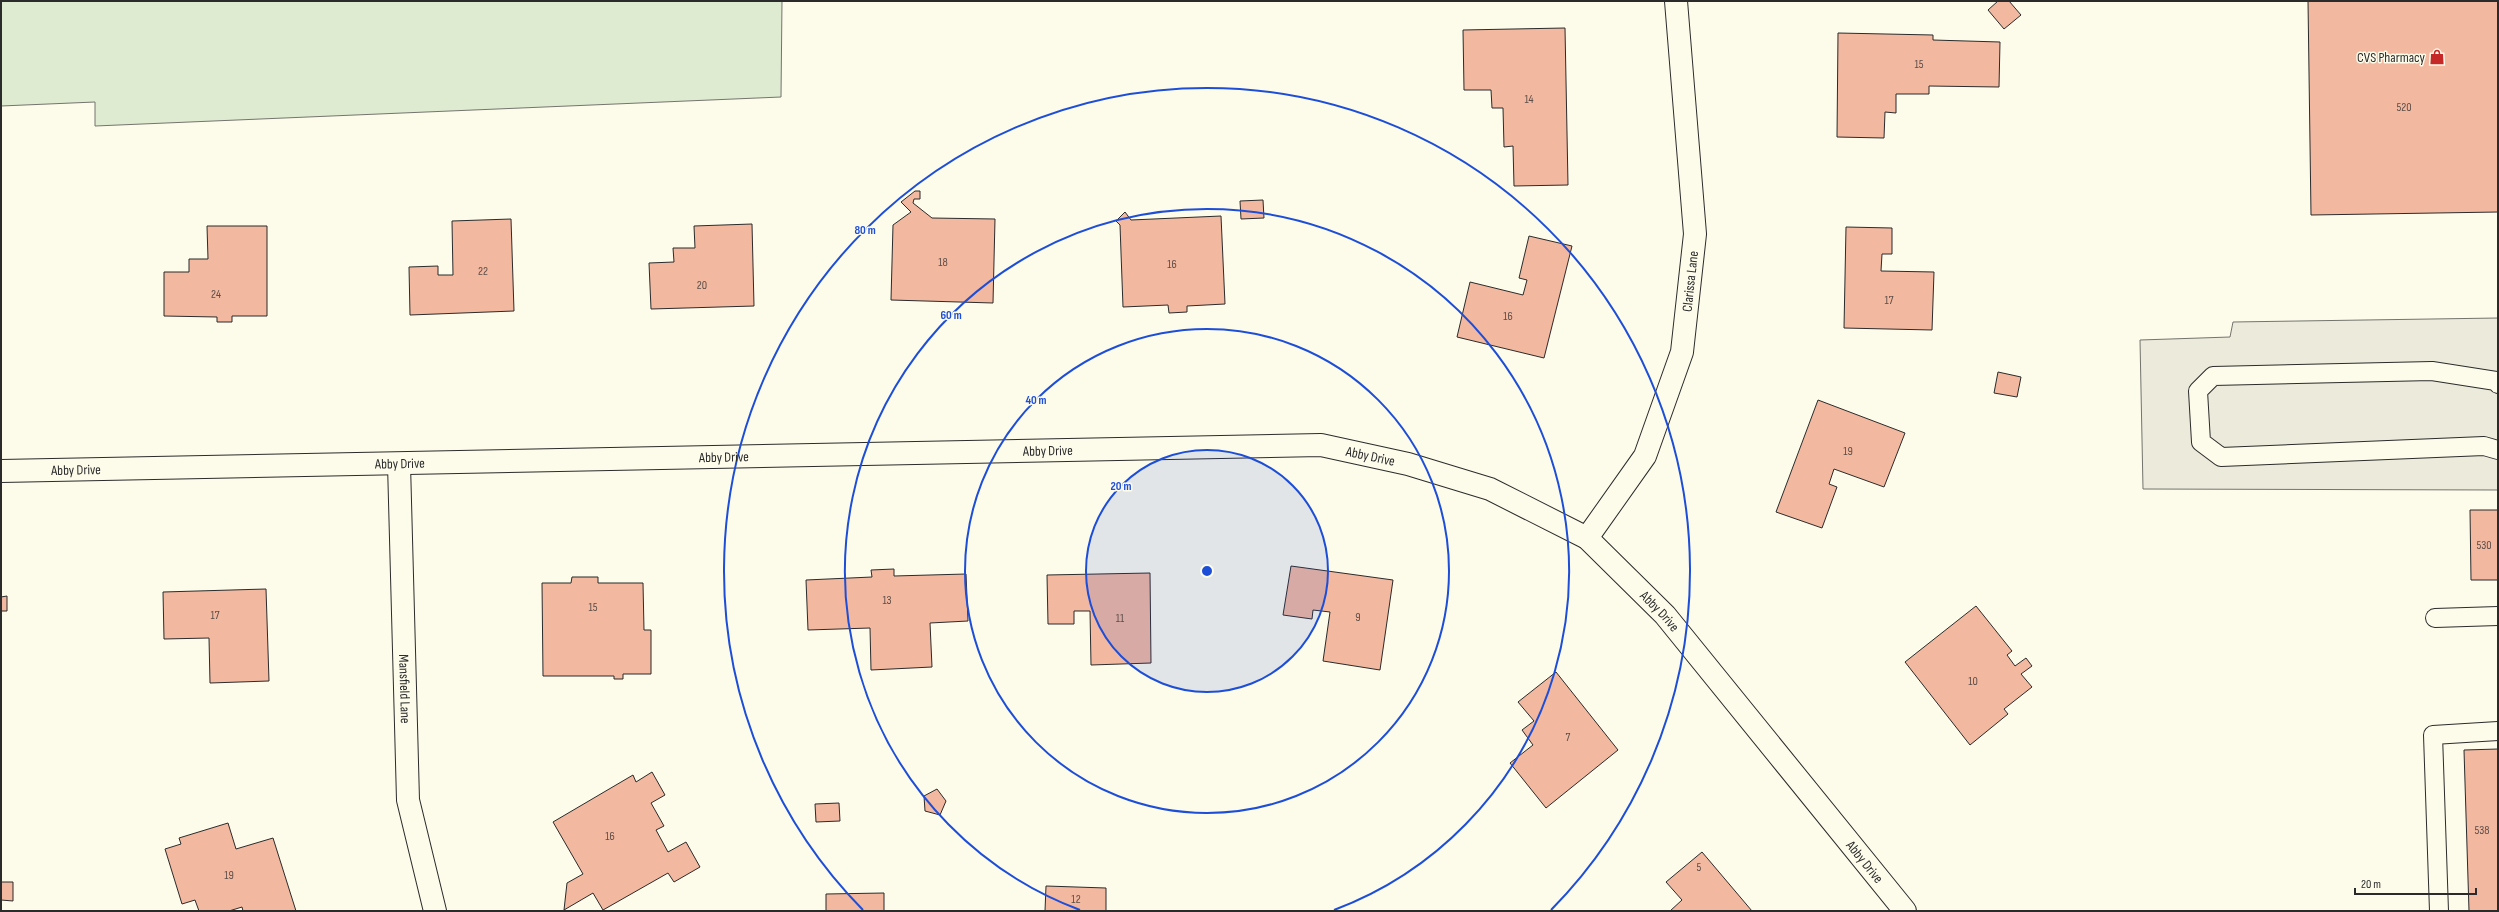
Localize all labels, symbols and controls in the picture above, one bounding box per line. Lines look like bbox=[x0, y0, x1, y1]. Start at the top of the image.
shop icon: CVS Pharmacy bbox=[2428, 48, 2446, 66]
place label: CVS Pharmacy bbox=[2357, 49, 2426, 66]
house number: 15 bbox=[1914, 57, 1924, 72]
house number: 14 bbox=[1524, 92, 1534, 107]
house number: 520 bbox=[2396, 100, 2412, 115]
text: 80 m bbox=[854, 223, 876, 238]
street label: Clarissa Lane bbox=[1678, 250, 1702, 313]
house number: 18 bbox=[938, 255, 948, 270]
house number: 16 bbox=[1167, 257, 1177, 272]
house number: 22 bbox=[478, 264, 488, 279]
house number: 20 bbox=[697, 278, 707, 293]
house number: 24 bbox=[211, 287, 221, 302]
house number: 17 bbox=[1885, 293, 1894, 308]
text: 60 m bbox=[940, 308, 962, 323]
house number: 16 bbox=[1503, 309, 1513, 324]
text: 40 m bbox=[1025, 393, 1047, 408]
street label: Abby Drive bbox=[1022, 441, 1073, 459]
street label: Abby Drive bbox=[1343, 442, 1397, 469]
house number: 19 bbox=[1843, 444, 1853, 459]
street label: Abby Drive bbox=[698, 448, 749, 466]
street label: Abby Drive bbox=[374, 454, 425, 472]
street label: Abby Drive bbox=[50, 461, 101, 479]
text: 20 m bbox=[1111, 479, 1131, 494]
house number: 530 bbox=[2476, 538, 2492, 553]
centre of rings bbox=[1200, 564, 1214, 578]
street label: Abby Drive bbox=[1636, 586, 1683, 635]
house number: 13 bbox=[882, 593, 892, 608]
house number: 15 bbox=[588, 600, 598, 615]
house number: 17 bbox=[211, 608, 220, 623]
house number: 9 bbox=[1355, 610, 1361, 625]
house number: 11 bbox=[1116, 611, 1125, 626]
street label: Mansfield Lane bbox=[396, 654, 414, 724]
house number: 10 bbox=[1968, 674, 1978, 689]
house number: 7 bbox=[1566, 730, 1571, 745]
house number: 538 bbox=[2474, 823, 2490, 838]
house number: 16 bbox=[605, 829, 615, 844]
street label: Abby Drive bbox=[1842, 836, 1887, 886]
house number: 5 bbox=[1697, 860, 1702, 875]
house number: 19 bbox=[224, 868, 234, 883]
scale bar bbox=[2355, 870, 2476, 896]
text: 20 m bbox=[2361, 877, 2381, 892]
house number: 12 bbox=[1071, 892, 1081, 907]

